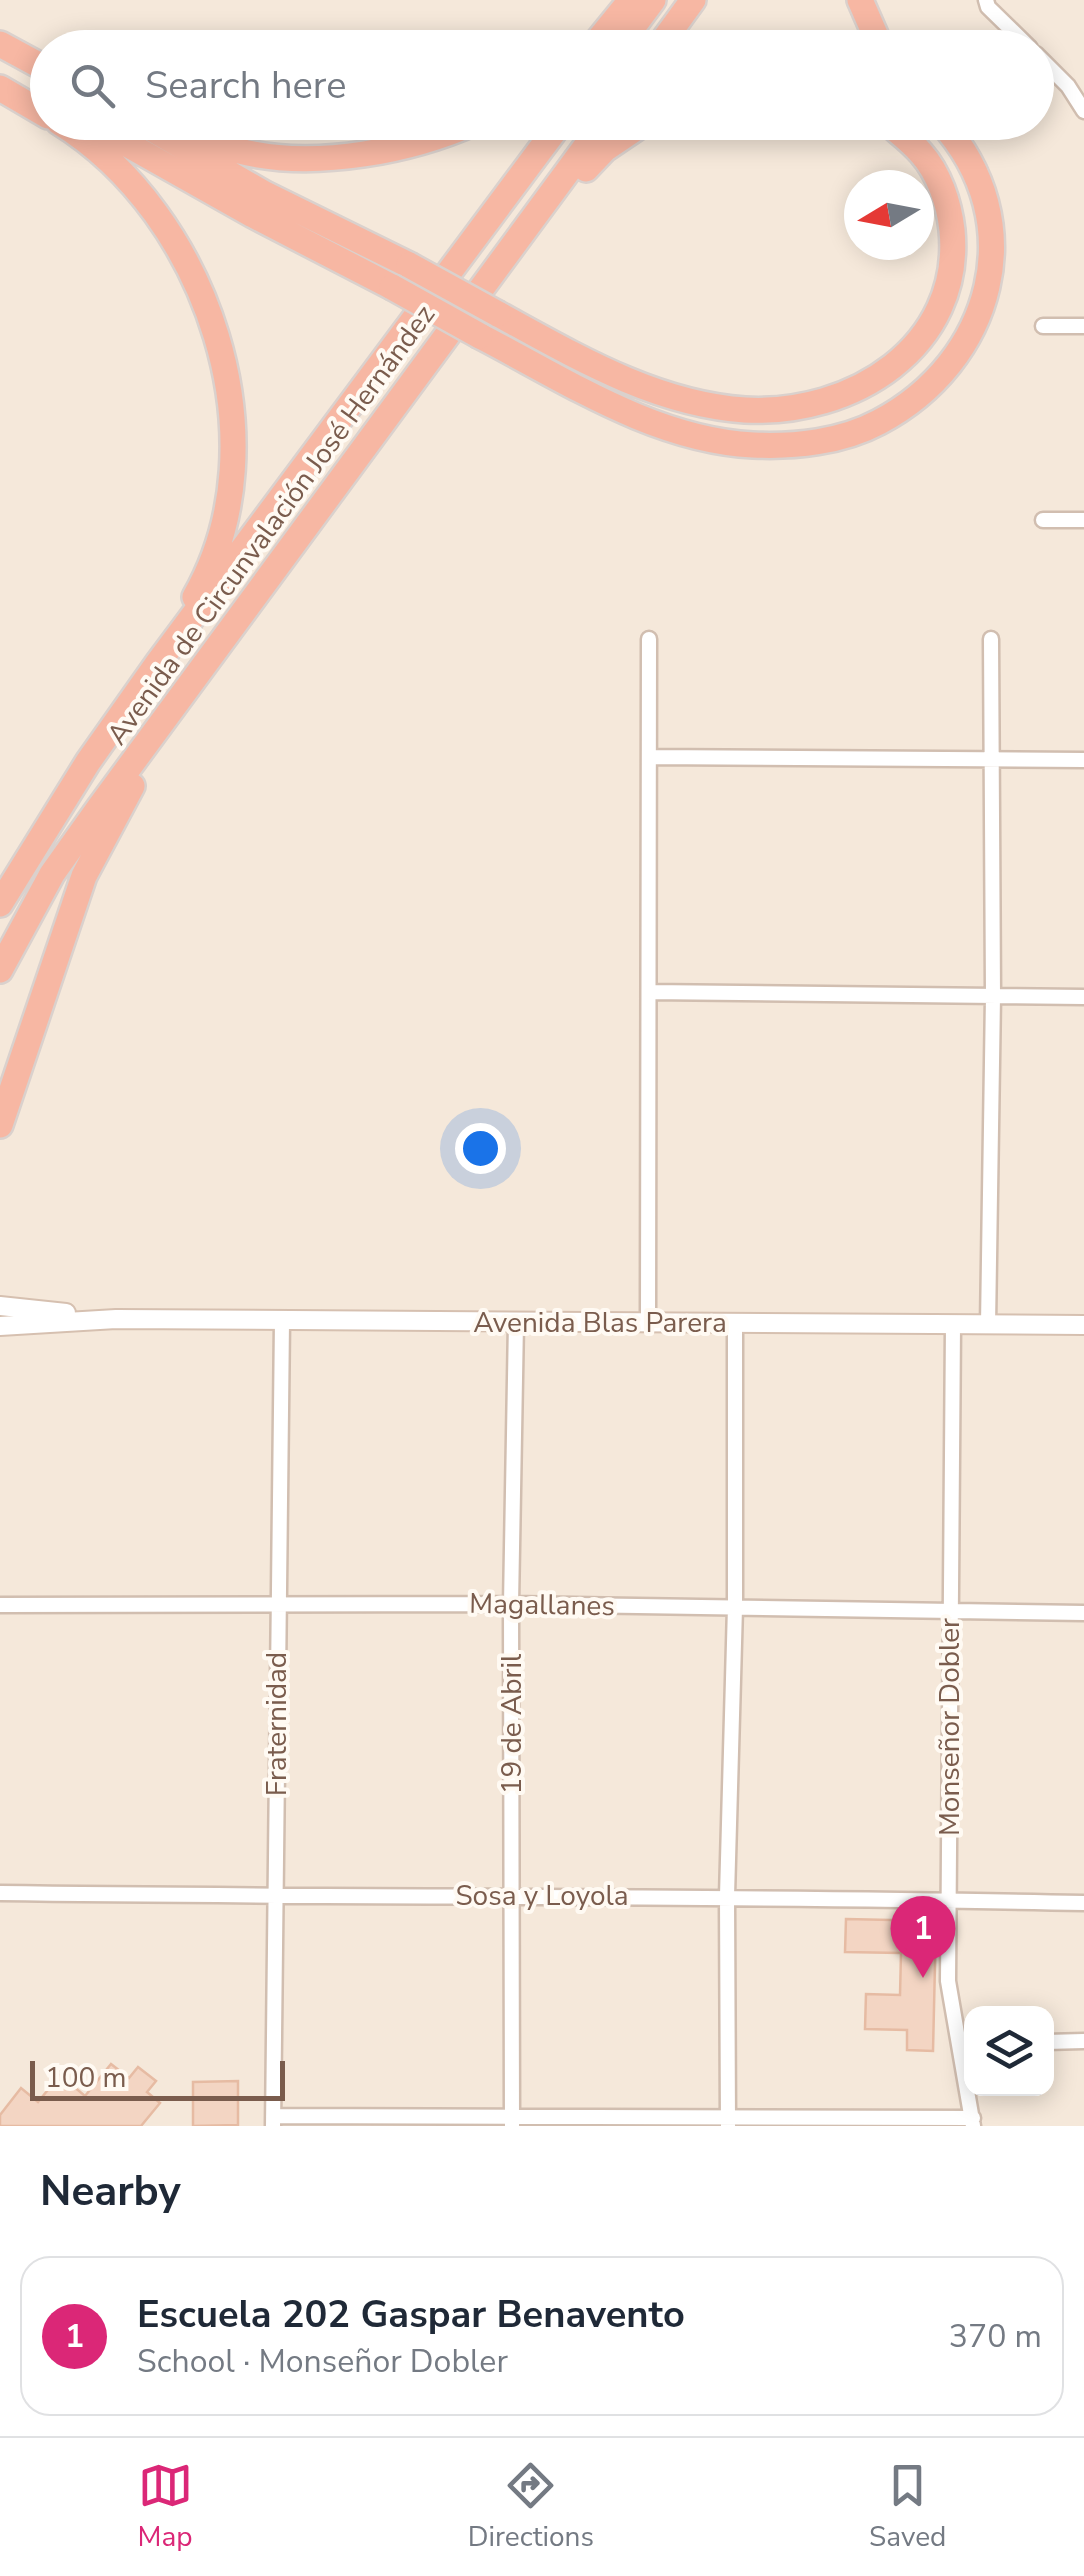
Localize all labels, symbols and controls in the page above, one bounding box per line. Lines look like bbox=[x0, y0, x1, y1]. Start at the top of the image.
search box bbox=[30, 30, 1054, 140]
icon: search bbox=[65, 58, 120, 113]
text: Search here bbox=[145, 60, 346, 111]
north arrow bbox=[844, 170, 934, 260]
street label: Avenida de Circunvalación José Hernández bbox=[98, 297, 444, 753]
your location bbox=[455, 1123, 506, 1174]
street label: Avenida Blas Parera bbox=[473, 1304, 727, 1342]
street label: Magallanes bbox=[469, 1585, 615, 1625]
street label: Monseñor Dobler bbox=[931, 1618, 969, 1836]
street label: Fraternidad bbox=[258, 1652, 296, 1796]
street label: 19 de Abril bbox=[493, 1653, 531, 1794]
street label: Sosa y Loyola bbox=[455, 1877, 629, 1915]
pin: 1 bbox=[890, 1896, 956, 1978]
map controls bbox=[964, 2006, 1054, 2096]
button: layers bbox=[964, 2006, 1054, 2096]
scale bar bbox=[30, 2056, 285, 2100]
text: 100 m bbox=[45, 2059, 127, 2097]
text: Nearby bbox=[40, 2163, 181, 2220]
text: Escuela 202 Gaspar Benavento bbox=[137, 2289, 685, 2340]
text: 1 bbox=[65, 2315, 84, 2358]
text: 370 m bbox=[949, 2315, 1042, 2358]
text: School · Monseñor Dobler bbox=[137, 2340, 508, 2383]
tab: Map bbox=[138, 2458, 193, 2556]
tab: Directions bbox=[468, 2458, 594, 2556]
tab: Saved bbox=[869, 2458, 946, 2556]

